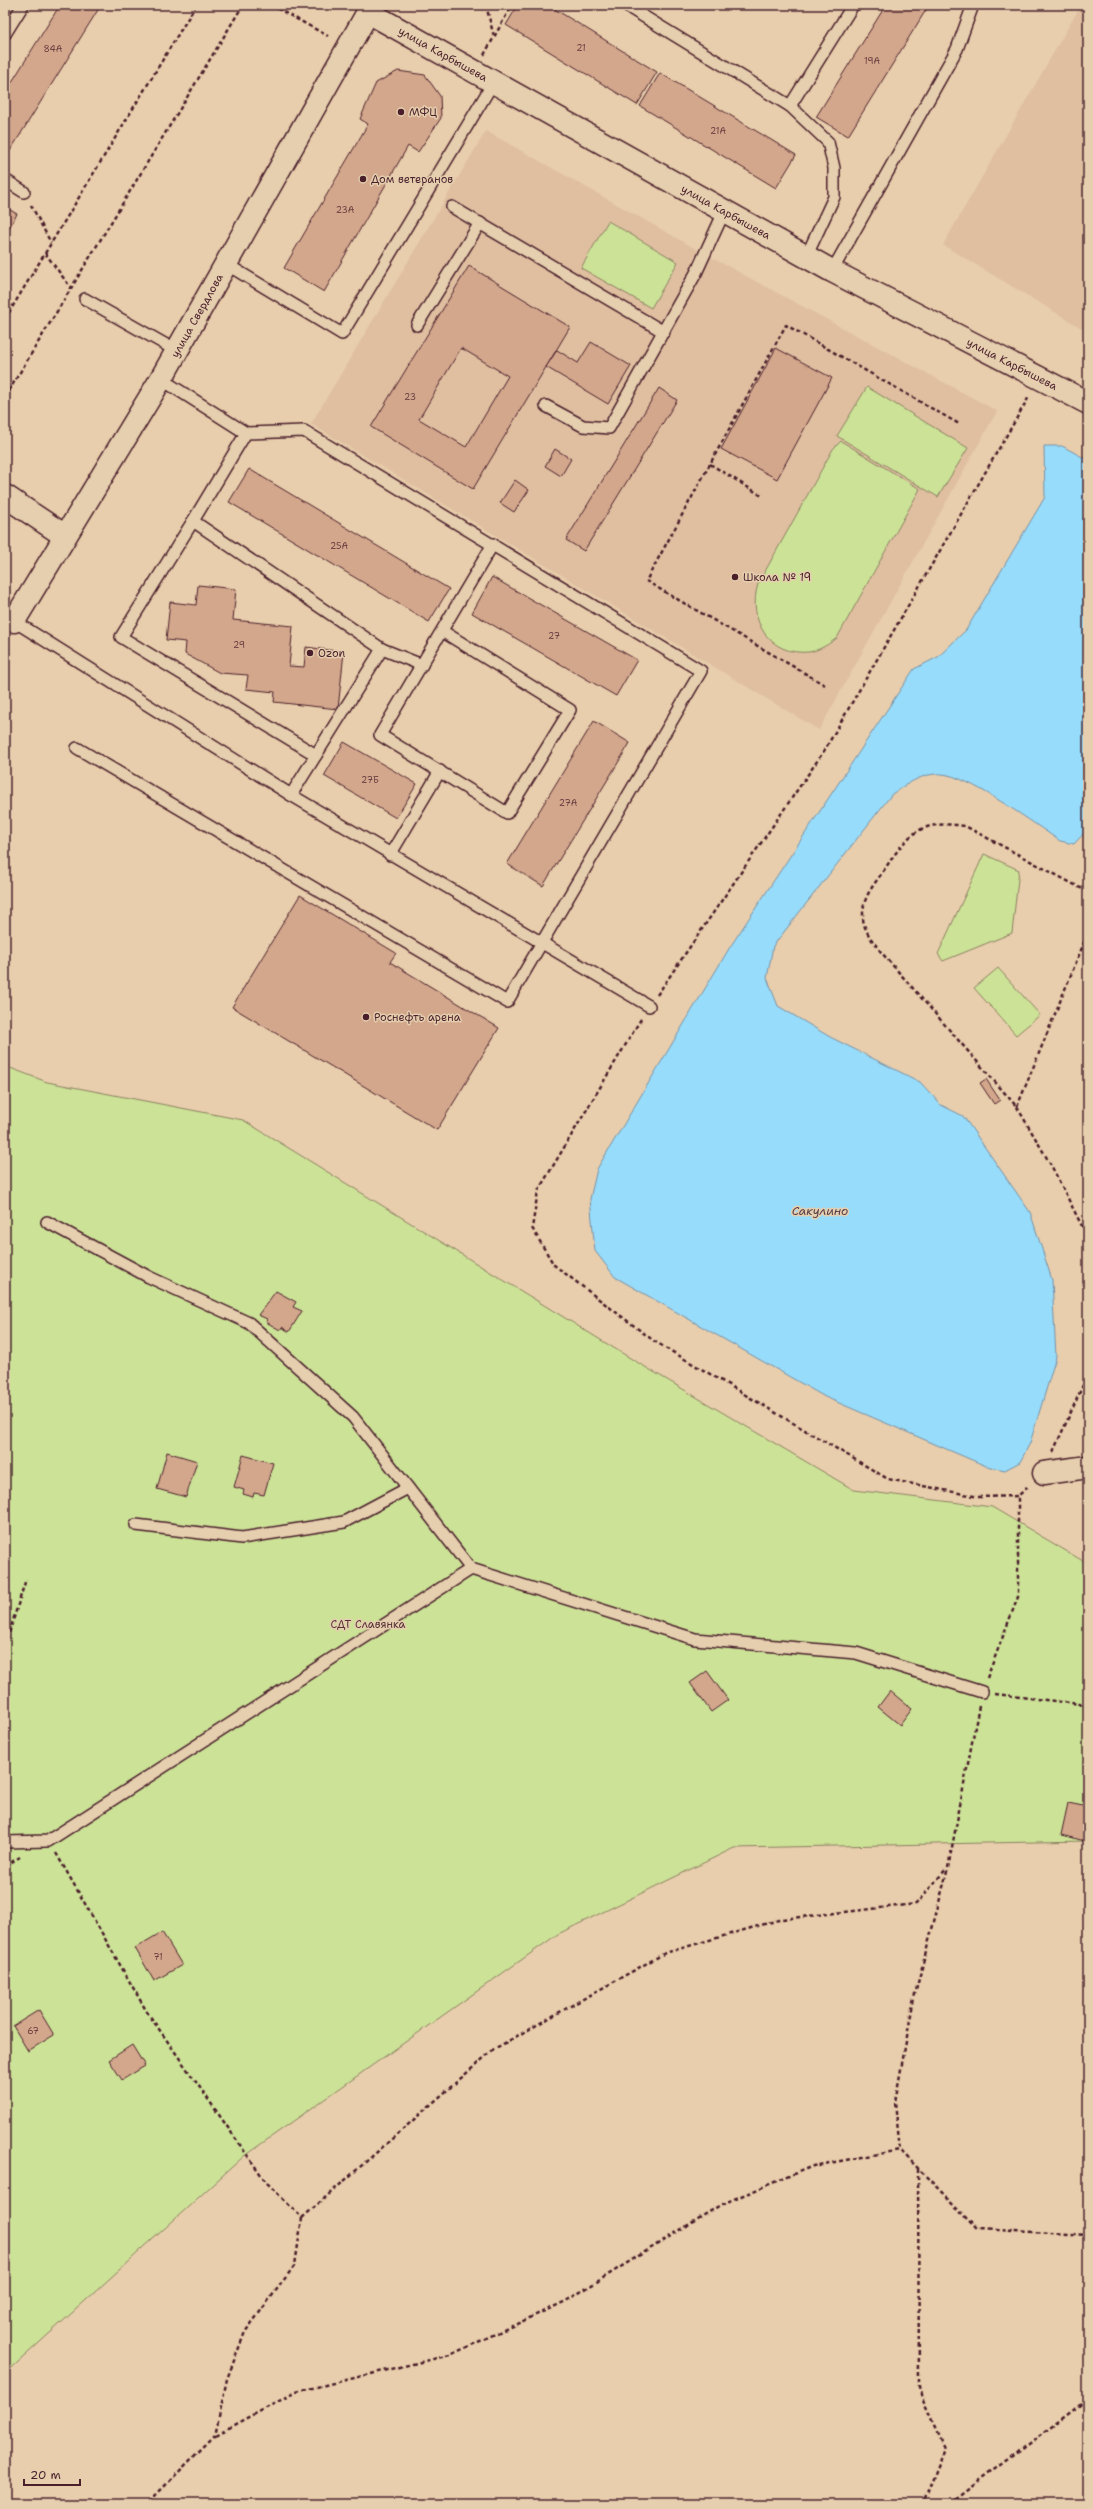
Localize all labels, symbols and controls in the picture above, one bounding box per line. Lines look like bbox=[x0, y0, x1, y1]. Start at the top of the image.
street label: улица Карбышева bbox=[396, 23, 491, 85]
house number: 21 bbox=[576, 42, 586, 54]
house number: 84А bbox=[44, 43, 63, 55]
house number: 19А bbox=[864, 55, 881, 67]
place label: МФЦ bbox=[409, 105, 437, 120]
marker: МФЦ bbox=[396, 107, 406, 117]
house number: 21А bbox=[710, 125, 727, 137]
place label: Дом ветеранов bbox=[371, 172, 453, 187]
marker: Дом ветеранов bbox=[358, 174, 368, 184]
street label: улица Карбышева bbox=[679, 181, 773, 243]
house number: 23А bbox=[336, 204, 355, 216]
street label: улица Свердлова bbox=[167, 271, 227, 360]
street label: улица Карбышева bbox=[964, 334, 1060, 394]
house number: 23 bbox=[404, 391, 416, 403]
house number: 25А bbox=[330, 540, 349, 552]
place label: Школа № 19 bbox=[743, 570, 811, 585]
marker: Школа № 19 bbox=[730, 572, 740, 582]
house number: 27 bbox=[548, 630, 560, 642]
house number: 29 bbox=[233, 639, 245, 651]
place label: Ozon bbox=[318, 646, 346, 661]
marker: Ozon bbox=[305, 648, 315, 658]
house number: 27Б bbox=[361, 774, 379, 786]
house number: 27А bbox=[559, 797, 578, 809]
place label: Роснефть арена bbox=[374, 1010, 461, 1025]
marker: Роснефть арена bbox=[361, 1012, 371, 1022]
water label: Сакулино bbox=[792, 1203, 848, 1219]
park label: СДТ Славянка bbox=[331, 1617, 406, 1632]
house number: 71 bbox=[153, 1951, 163, 1963]
house number: 67 bbox=[27, 2025, 39, 2037]
scale bar bbox=[24, 2461, 80, 2487]
text: 20 m bbox=[30, 2467, 61, 2483]

